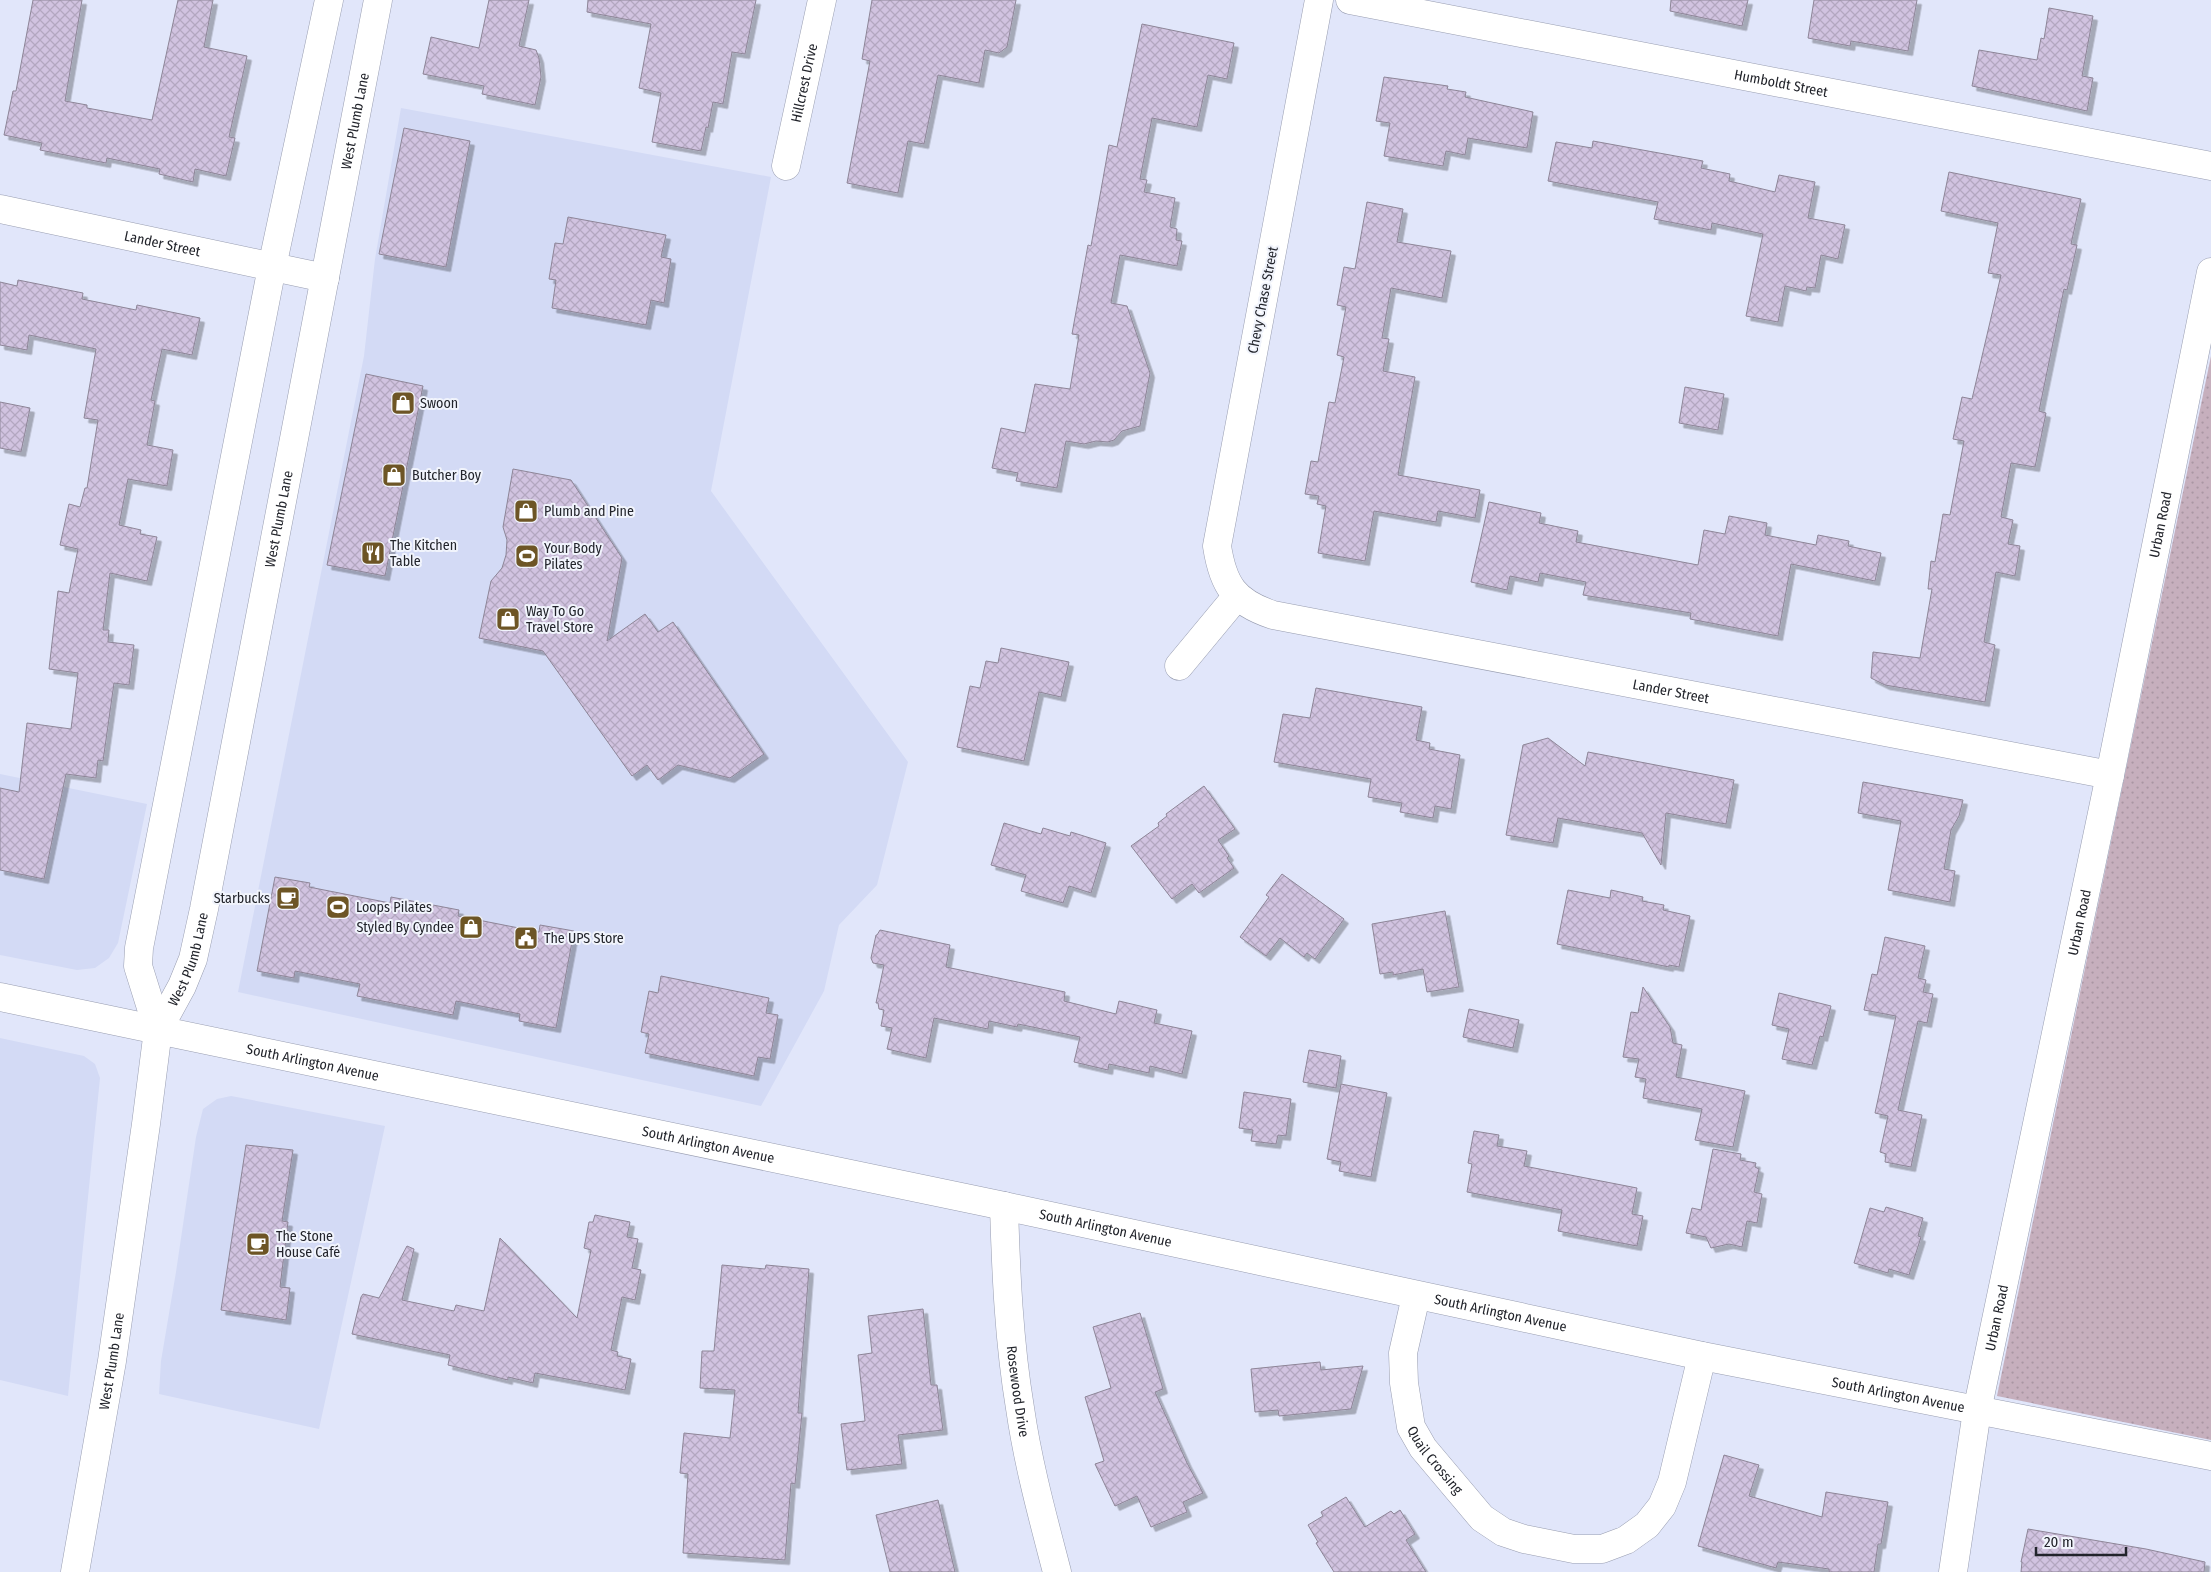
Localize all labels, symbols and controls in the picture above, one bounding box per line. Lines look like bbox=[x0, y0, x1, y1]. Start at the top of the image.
street label: Hillcrest Drive bbox=[787, 42, 821, 124]
street label: Humboldt Street bbox=[1733, 66, 1830, 101]
street label: West Plumb Lane bbox=[337, 71, 372, 171]
street label: Lander Street bbox=[123, 227, 202, 260]
street label: Chevy Chase Street bbox=[1244, 245, 1282, 355]
shop icon: Swoon bbox=[390, 390, 416, 416]
place label: Swoon bbox=[420, 395, 458, 412]
shop icon: Butcher Boy bbox=[381, 462, 407, 488]
place label: Butcher Boy bbox=[412, 467, 482, 484]
street label: West Plumb Lane bbox=[261, 469, 296, 569]
street label: Urban Road bbox=[2145, 490, 2175, 559]
shop icon: Plumb and Pine bbox=[513, 498, 539, 524]
place label: Plumb and Pine bbox=[544, 503, 634, 520]
place label: The Kitchen Table bbox=[390, 537, 457, 570]
restaurant icon: The Kitchen Table bbox=[360, 540, 386, 566]
place label: Your Body Pilates bbox=[544, 540, 603, 573]
sports icon: Your Body Pilates bbox=[514, 543, 540, 569]
place label: Way To Go Travel Store bbox=[526, 603, 593, 636]
shop icon: Way To Go Travel Store bbox=[495, 606, 521, 632]
street label: Lander Street bbox=[1631, 675, 1711, 707]
cafe icon: Starbucks bbox=[275, 885, 301, 911]
street label: Urban Road bbox=[2064, 888, 2094, 957]
place label: Starbucks bbox=[214, 890, 270, 907]
sports icon: Loops Pilates bbox=[325, 894, 351, 920]
place label: Loops Pilates bbox=[356, 899, 432, 916]
street label: West Plumb Lane bbox=[164, 911, 212, 1009]
shop icon: Styled By Cyndee bbox=[458, 914, 484, 940]
place label: Styled By Cyndee bbox=[356, 919, 454, 936]
public building icon: The UPS Store bbox=[513, 925, 539, 951]
place label: The UPS Store bbox=[544, 930, 624, 947]
street label: South Arlington Avenue bbox=[245, 1040, 381, 1084]
street label: South Arlington Avenue bbox=[640, 1122, 776, 1167]
street label: South Arlington Avenue bbox=[1038, 1205, 1173, 1250]
place label: The Stone House Café bbox=[276, 1228, 340, 1261]
cafe icon: The Stone House Café bbox=[245, 1231, 271, 1257]
street label: Urban Road bbox=[1981, 1283, 2012, 1352]
street label: South Arlington Avenue bbox=[1433, 1290, 1568, 1335]
street label: West Plumb Lane bbox=[95, 1311, 127, 1411]
street label: Rosewood Drive bbox=[1003, 1345, 1033, 1438]
street label: South Arlington Avenue bbox=[1830, 1373, 1966, 1416]
street label: Quail Crossing bbox=[1404, 1423, 1467, 1498]
scale bar bbox=[2036, 1524, 2126, 1556]
text: 20 m bbox=[2044, 1533, 2074, 1551]

